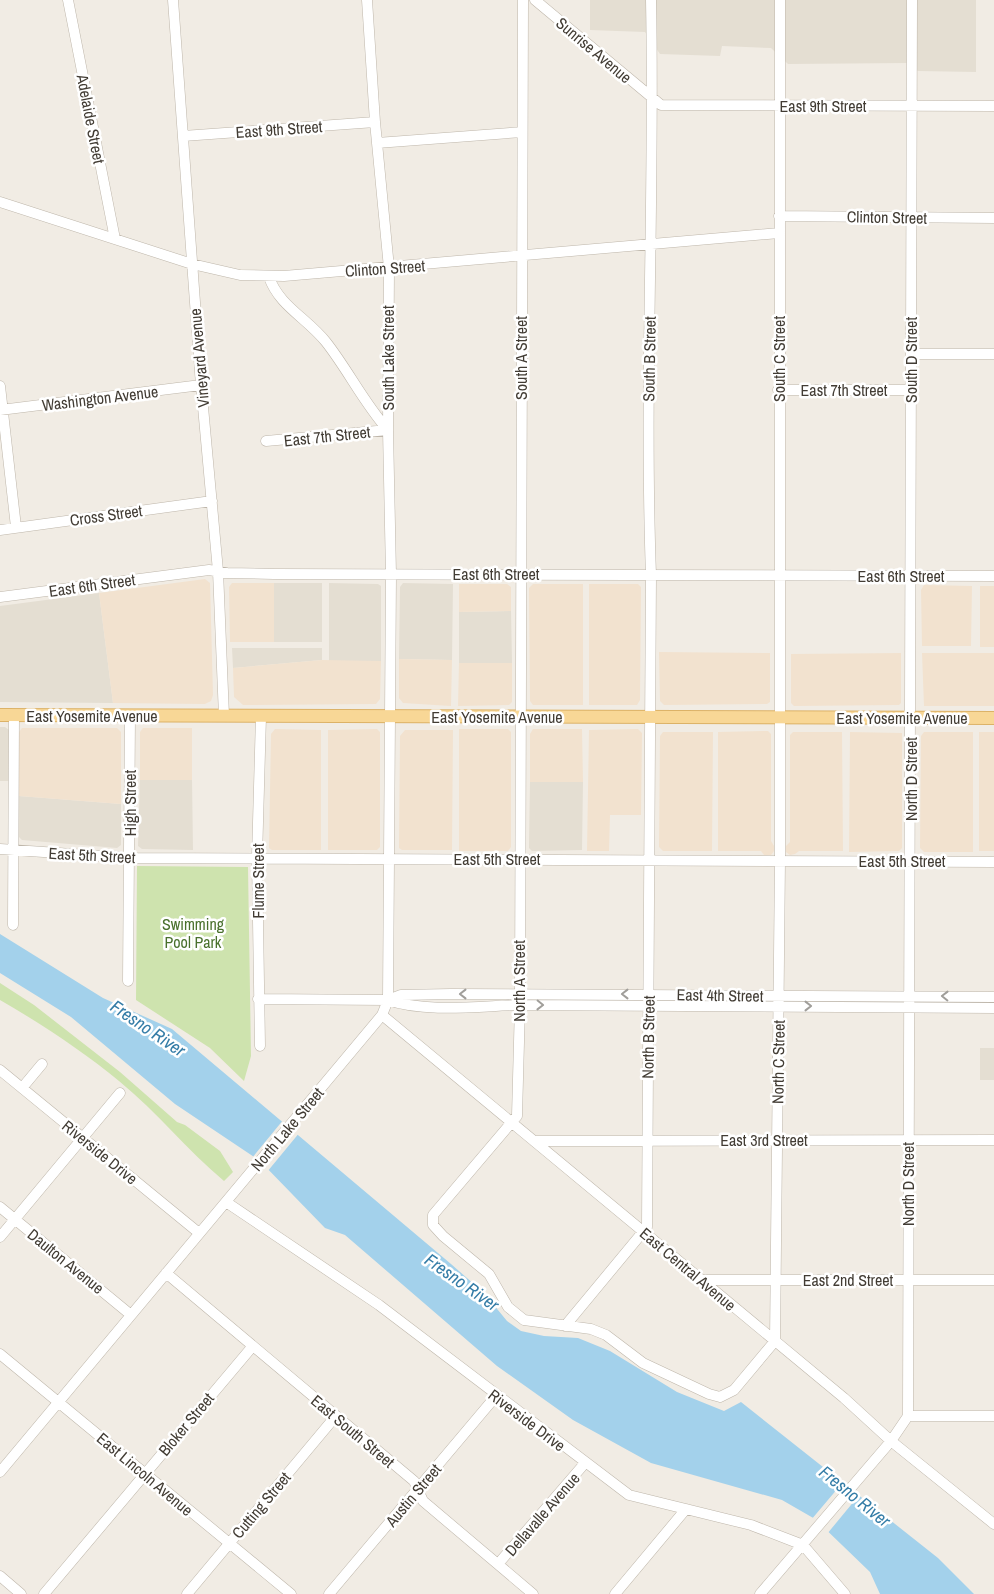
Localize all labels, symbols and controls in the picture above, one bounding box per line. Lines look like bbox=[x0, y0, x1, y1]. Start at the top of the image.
street label: Sunrise Avenue bbox=[552, 12, 636, 88]
street label: Adelaide Street bbox=[71, 72, 110, 166]
street label: East 9th Street bbox=[780, 95, 867, 117]
street label: East 9th Street bbox=[235, 115, 323, 143]
street label: Clinton Street bbox=[847, 205, 928, 229]
street label: Clinton Street bbox=[344, 254, 426, 282]
street label: South Lake Street bbox=[377, 305, 399, 411]
street label: Vineyard Avenue bbox=[184, 307, 214, 409]
street label: South A Street bbox=[510, 316, 532, 400]
street label: South B Street bbox=[637, 316, 661, 402]
street label: South C Street bbox=[768, 316, 790, 402]
street label: South D Street bbox=[900, 317, 922, 403]
street label: East 7th Street bbox=[801, 379, 888, 401]
street label: Washington Avenue bbox=[41, 380, 159, 416]
street label: East 7th Street bbox=[283, 420, 372, 451]
street label: Cross Street bbox=[68, 499, 144, 531]
street label: East 6th Street bbox=[453, 563, 540, 585]
street label: East 6th Street bbox=[858, 565, 945, 587]
street label: East 6th Street bbox=[47, 568, 137, 602]
street label: East Yosemite Avenue bbox=[26, 705, 158, 727]
street label: East Yosemite Avenue bbox=[431, 706, 563, 728]
street label: East Yosemite Avenue bbox=[836, 707, 968, 729]
street label: North D Street bbox=[900, 737, 922, 821]
street label: High Street bbox=[119, 769, 141, 836]
street label: East 5th Street bbox=[48, 842, 136, 868]
street label: Flume Street bbox=[247, 843, 269, 919]
street label: East 5th Street bbox=[454, 848, 541, 870]
street label: East 5th Street bbox=[859, 850, 946, 872]
park label: Swimming Pool Park bbox=[162, 913, 225, 953]
street label: North A Street bbox=[508, 940, 530, 1022]
street label: East 4th Street bbox=[676, 983, 764, 1007]
one-way arrow bbox=[459, 989, 466, 999]
one-way arrow bbox=[621, 989, 629, 999]
one-way arrow bbox=[941, 991, 949, 1001]
water label: Fresno River bbox=[106, 994, 191, 1063]
street label: North B Street bbox=[636, 995, 660, 1079]
one-way arrow bbox=[537, 1000, 545, 1010]
one-way arrow bbox=[804, 1001, 812, 1011]
street label: North C Street bbox=[766, 1020, 790, 1104]
street label: North Lake Street bbox=[246, 1082, 329, 1175]
street label: Riverside Drive bbox=[58, 1115, 142, 1189]
street label: East 3rd Street bbox=[720, 1129, 808, 1151]
street label: North D Street bbox=[897, 1142, 919, 1226]
street label: East Central Avenue bbox=[635, 1222, 741, 1316]
street label: Daulton Avenue bbox=[23, 1223, 109, 1299]
water label: Fresno River bbox=[420, 1247, 505, 1317]
street label: East 2nd Street bbox=[803, 1269, 894, 1291]
street label: Riverside Drive bbox=[484, 1384, 570, 1456]
street label: Bloker Street bbox=[153, 1388, 219, 1460]
street label: East South Street bbox=[307, 1390, 400, 1473]
street label: East Lincoln Avenue bbox=[92, 1427, 198, 1521]
street label: Austin Street bbox=[380, 1459, 446, 1532]
water label: Fresno River bbox=[814, 1459, 897, 1533]
street label: Cutting Street bbox=[227, 1467, 296, 1543]
street label: Dellavalle Avenue bbox=[500, 1468, 584, 1560]

